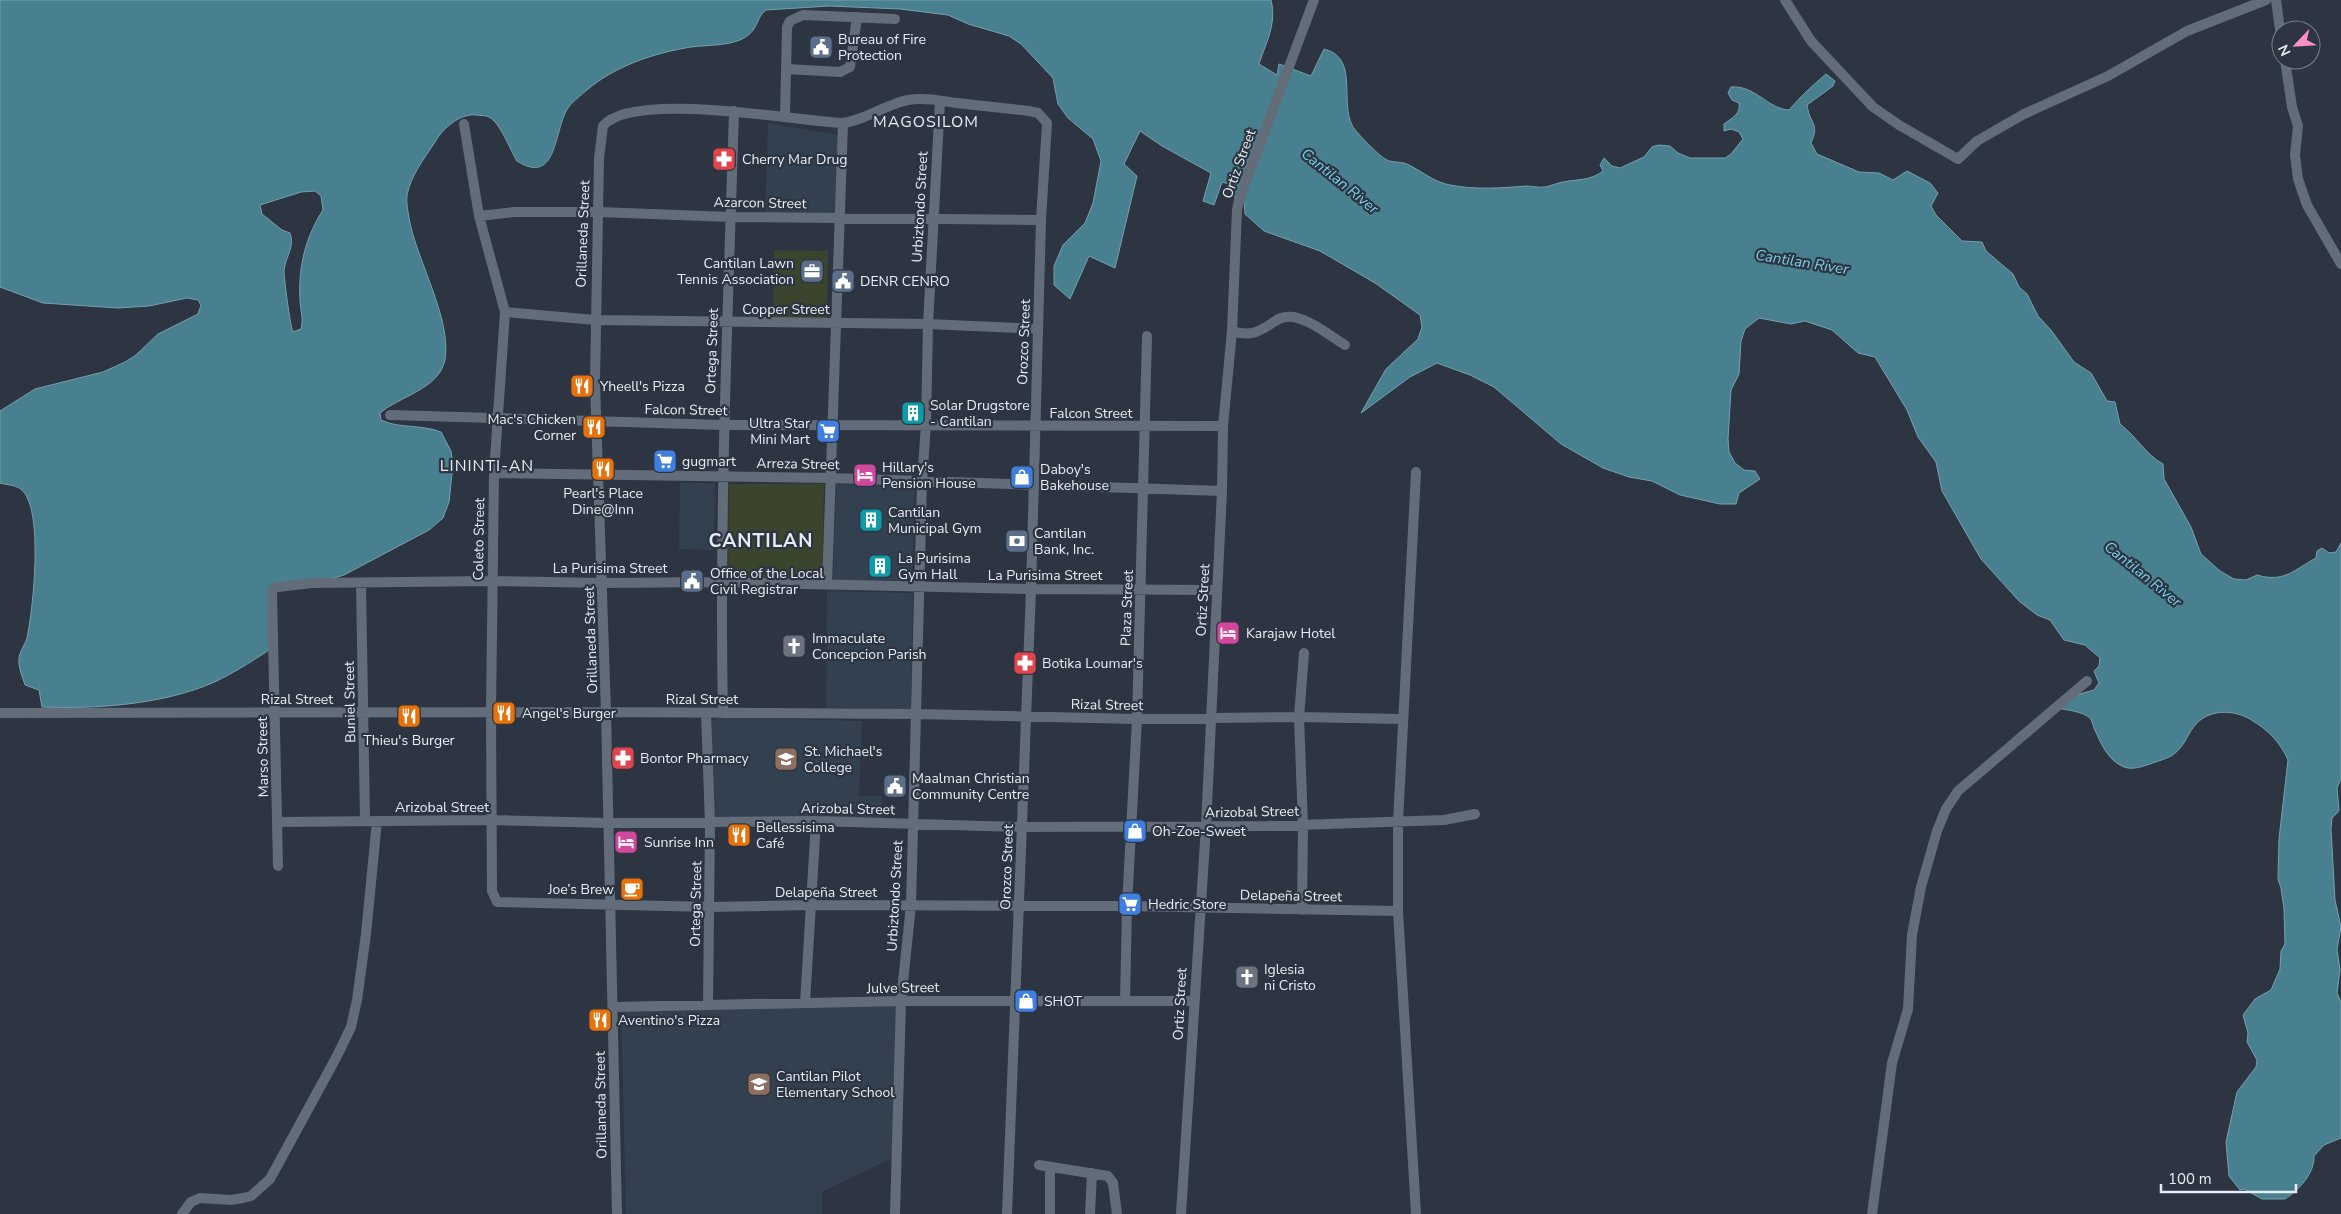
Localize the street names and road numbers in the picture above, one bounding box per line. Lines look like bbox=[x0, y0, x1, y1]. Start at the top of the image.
street label: Ortiz Street bbox=[1218, 127, 1260, 201]
street label: Urbiztondo Street bbox=[908, 151, 932, 263]
street label: Orillaneda Street bbox=[572, 180, 594, 288]
street label: Azarcon Street bbox=[713, 193, 807, 213]
street label: Orozco Street bbox=[1013, 299, 1035, 385]
street label: Copper Street bbox=[742, 300, 830, 319]
street label: Ortega Street bbox=[701, 308, 723, 394]
street label: Falcon Street bbox=[644, 400, 728, 420]
street label: Falcon Street bbox=[1050, 404, 1132, 423]
street label: Arreza Street bbox=[756, 454, 840, 474]
street label: Coleto Street bbox=[469, 497, 489, 580]
street label: La Purisima Street bbox=[553, 559, 667, 578]
street label: Ortiz Street bbox=[1192, 563, 1214, 637]
street label: La Purisima Street bbox=[988, 566, 1102, 585]
street label: Plaza Street bbox=[1116, 570, 1138, 646]
street label: Orillaneda Street bbox=[580, 586, 602, 694]
street label: Buniel Street bbox=[340, 661, 360, 743]
street label: Rizal Street bbox=[261, 690, 333, 709]
street label: Rizal Street bbox=[666, 690, 738, 709]
street label: Rizal Street bbox=[1071, 695, 1143, 715]
street label: Marso Street bbox=[253, 716, 273, 797]
street label: Arizobal Street bbox=[395, 798, 489, 817]
street label: Arizobal Street bbox=[801, 799, 895, 819]
street label: Arizobal Street bbox=[1205, 802, 1299, 822]
street label: Orozco Street bbox=[996, 824, 1018, 910]
street label: Urbiztondo Street bbox=[883, 840, 907, 952]
street label: Ortega Street bbox=[686, 861, 706, 947]
street label: Delapeña Street bbox=[775, 883, 877, 902]
street label: Delapeña Street bbox=[1240, 886, 1342, 906]
street label: Ortiz Street bbox=[1169, 967, 1191, 1041]
street label: Julve Street bbox=[865, 978, 940, 998]
street label: Orillaneda Street bbox=[591, 1051, 611, 1159]

